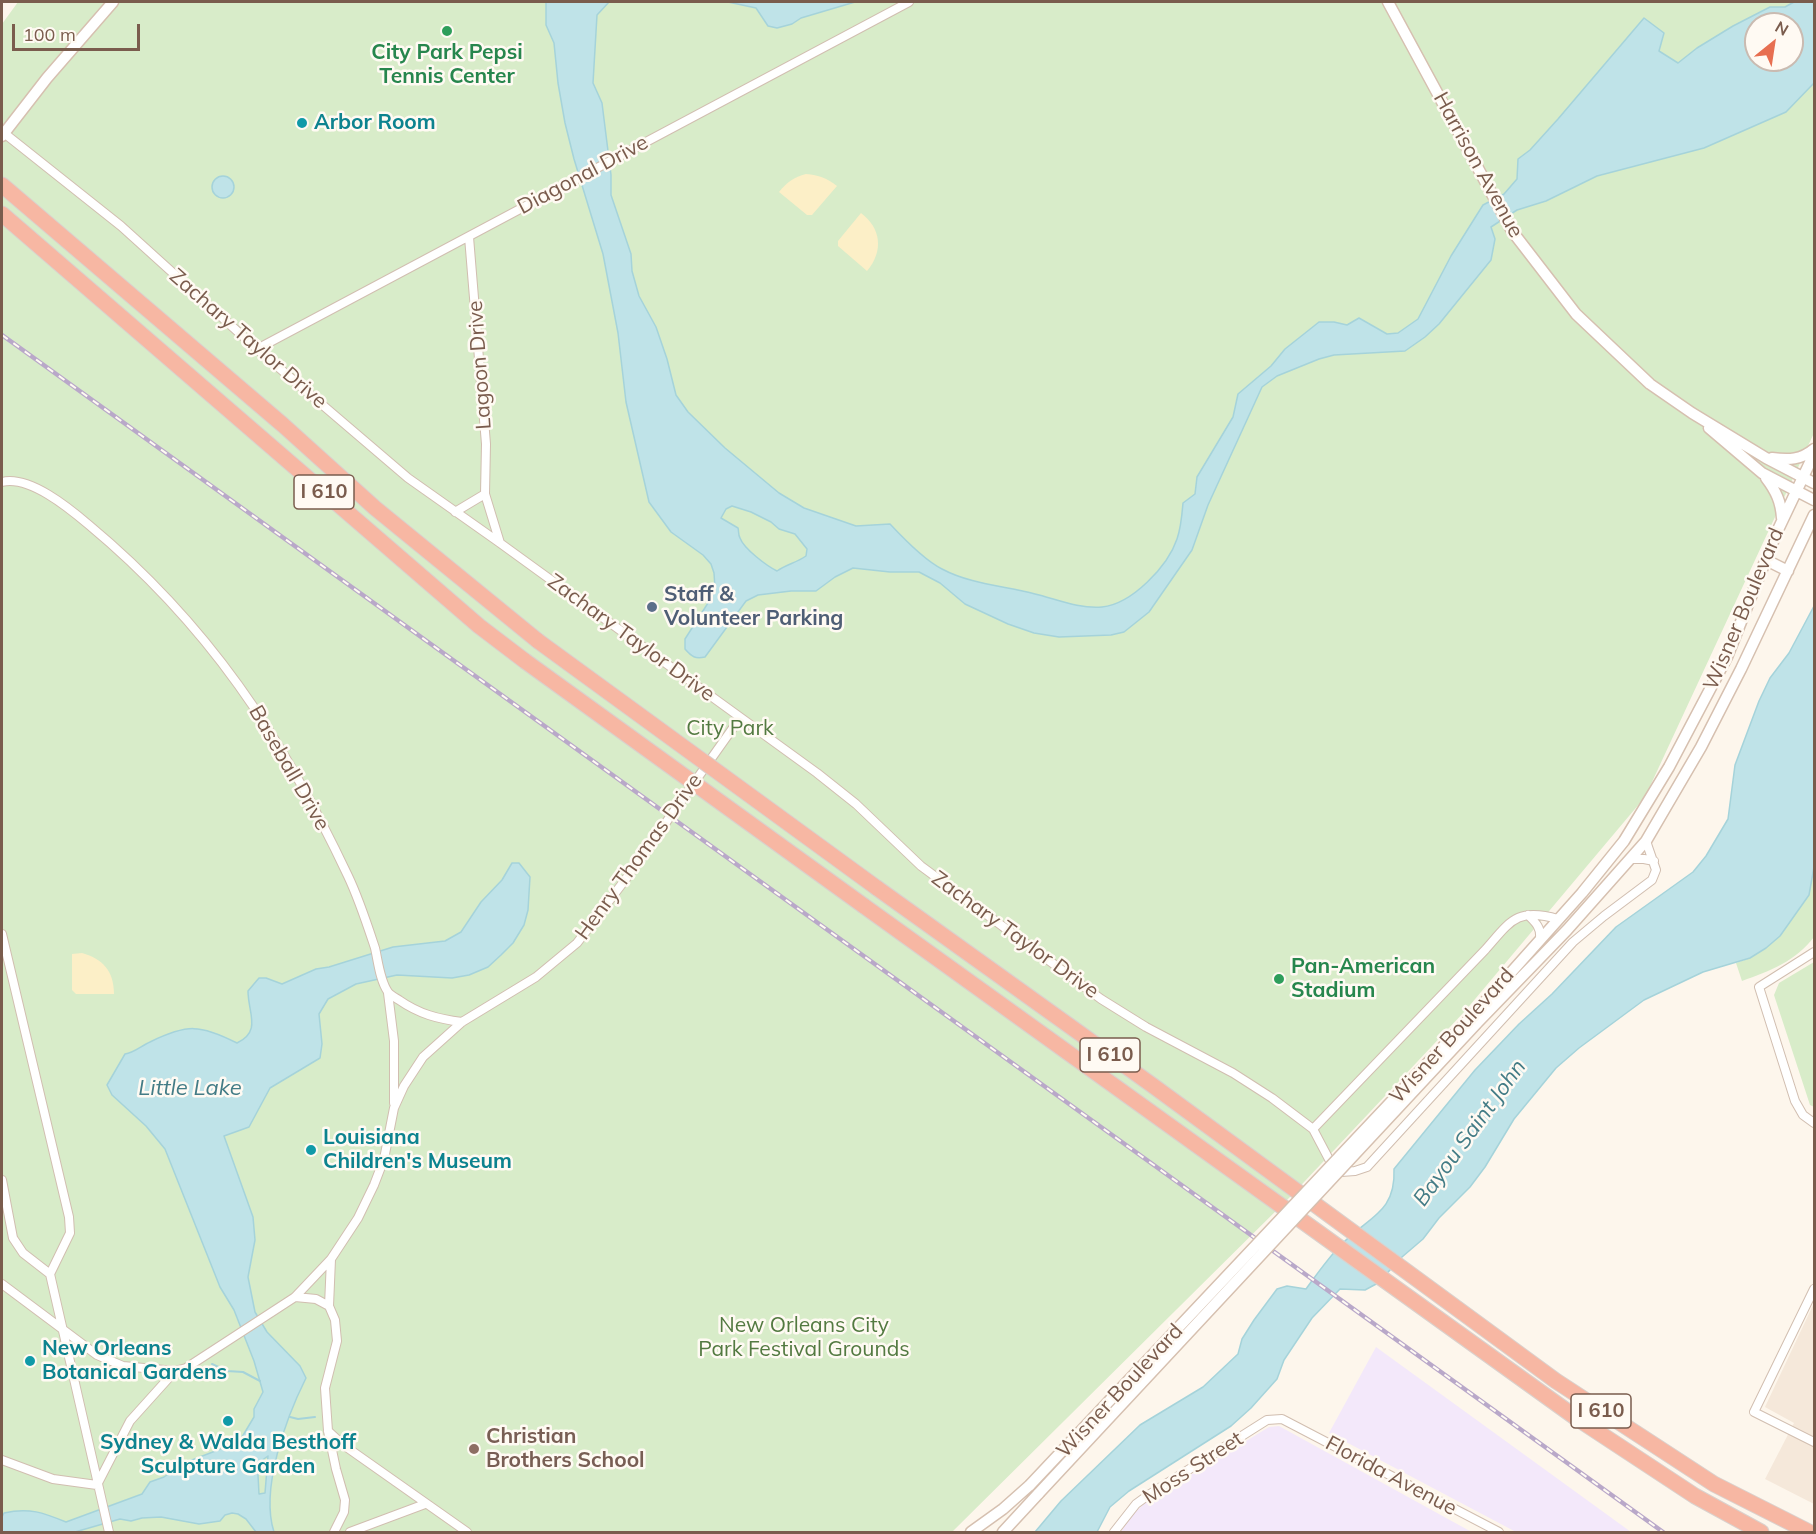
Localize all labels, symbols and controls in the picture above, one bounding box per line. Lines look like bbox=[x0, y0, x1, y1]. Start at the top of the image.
scale bar bbox=[15, 12, 142, 50]
north arrow bbox=[1744, 12, 1804, 72]
text: N bbox=[1772, 16, 1792, 40]
text: 100 m bbox=[23, 23, 76, 46]
marker: City Park Pepsi Tennis Center bbox=[440, 24, 454, 38]
place label: City Park Pepsi Tennis Center bbox=[371, 40, 523, 90]
street label: Harrison Avenue bbox=[1428, 88, 1528, 242]
place label: Arbor Room bbox=[314, 110, 436, 136]
marker: Arbor Room bbox=[295, 116, 309, 130]
street label: Diagonal Drive bbox=[513, 130, 653, 220]
street label: Zachary Taylor Drive bbox=[164, 264, 332, 414]
street label: Lagoon Drive bbox=[463, 300, 497, 430]
road number: I 610 bbox=[294, 475, 354, 509]
street label: Wisner Boulevard bbox=[1698, 524, 1790, 694]
street label: Zachary Taylor Drive bbox=[542, 569, 720, 707]
place label: Staff & Volunteer Parking bbox=[664, 582, 843, 632]
marker: Staff & Volunteer Parking bbox=[645, 600, 659, 614]
street label: Baseball Drive bbox=[243, 701, 335, 835]
park label: City Park bbox=[686, 716, 774, 742]
street label: Henry Thomas Drive bbox=[570, 769, 708, 945]
street label: Zachary Taylor Drive bbox=[926, 866, 1104, 1004]
place label: Pan-American Stadium bbox=[1291, 954, 1435, 1004]
street label: Wisner Boulevard bbox=[1384, 963, 1520, 1109]
marker: Pan-American Stadium bbox=[1272, 972, 1286, 986]
road number: I 610 bbox=[1080, 1038, 1140, 1072]
water label: Bayou Saint John bbox=[1408, 1055, 1532, 1211]
water label: Little Lake bbox=[138, 1075, 242, 1101]
place label: Louisiana Children's Museum bbox=[323, 1125, 512, 1175]
marker: Louisiana Children's Museum bbox=[304, 1143, 318, 1157]
park label: New Orleans City Park Festival Grounds bbox=[698, 1313, 910, 1363]
street label: Wisner Boulevard bbox=[1051, 1319, 1189, 1463]
place label: New Orleans Botanical Gardens bbox=[42, 1336, 227, 1386]
marker: New Orleans Botanical Gardens bbox=[23, 1354, 37, 1368]
road number: I 610 bbox=[1571, 1394, 1631, 1428]
marker: Sydney & Walda Besthoff Sculpture Garden bbox=[221, 1414, 235, 1428]
place label: Christian Brothers School bbox=[486, 1424, 645, 1474]
street label: Moss Street bbox=[1138, 1426, 1248, 1510]
place label: Sydney & Walda Besthoff Sculpture Garden bbox=[100, 1430, 356, 1480]
street label: Florida Avenue bbox=[1321, 1431, 1461, 1521]
marker: Christian Brothers School bbox=[467, 1442, 481, 1456]

